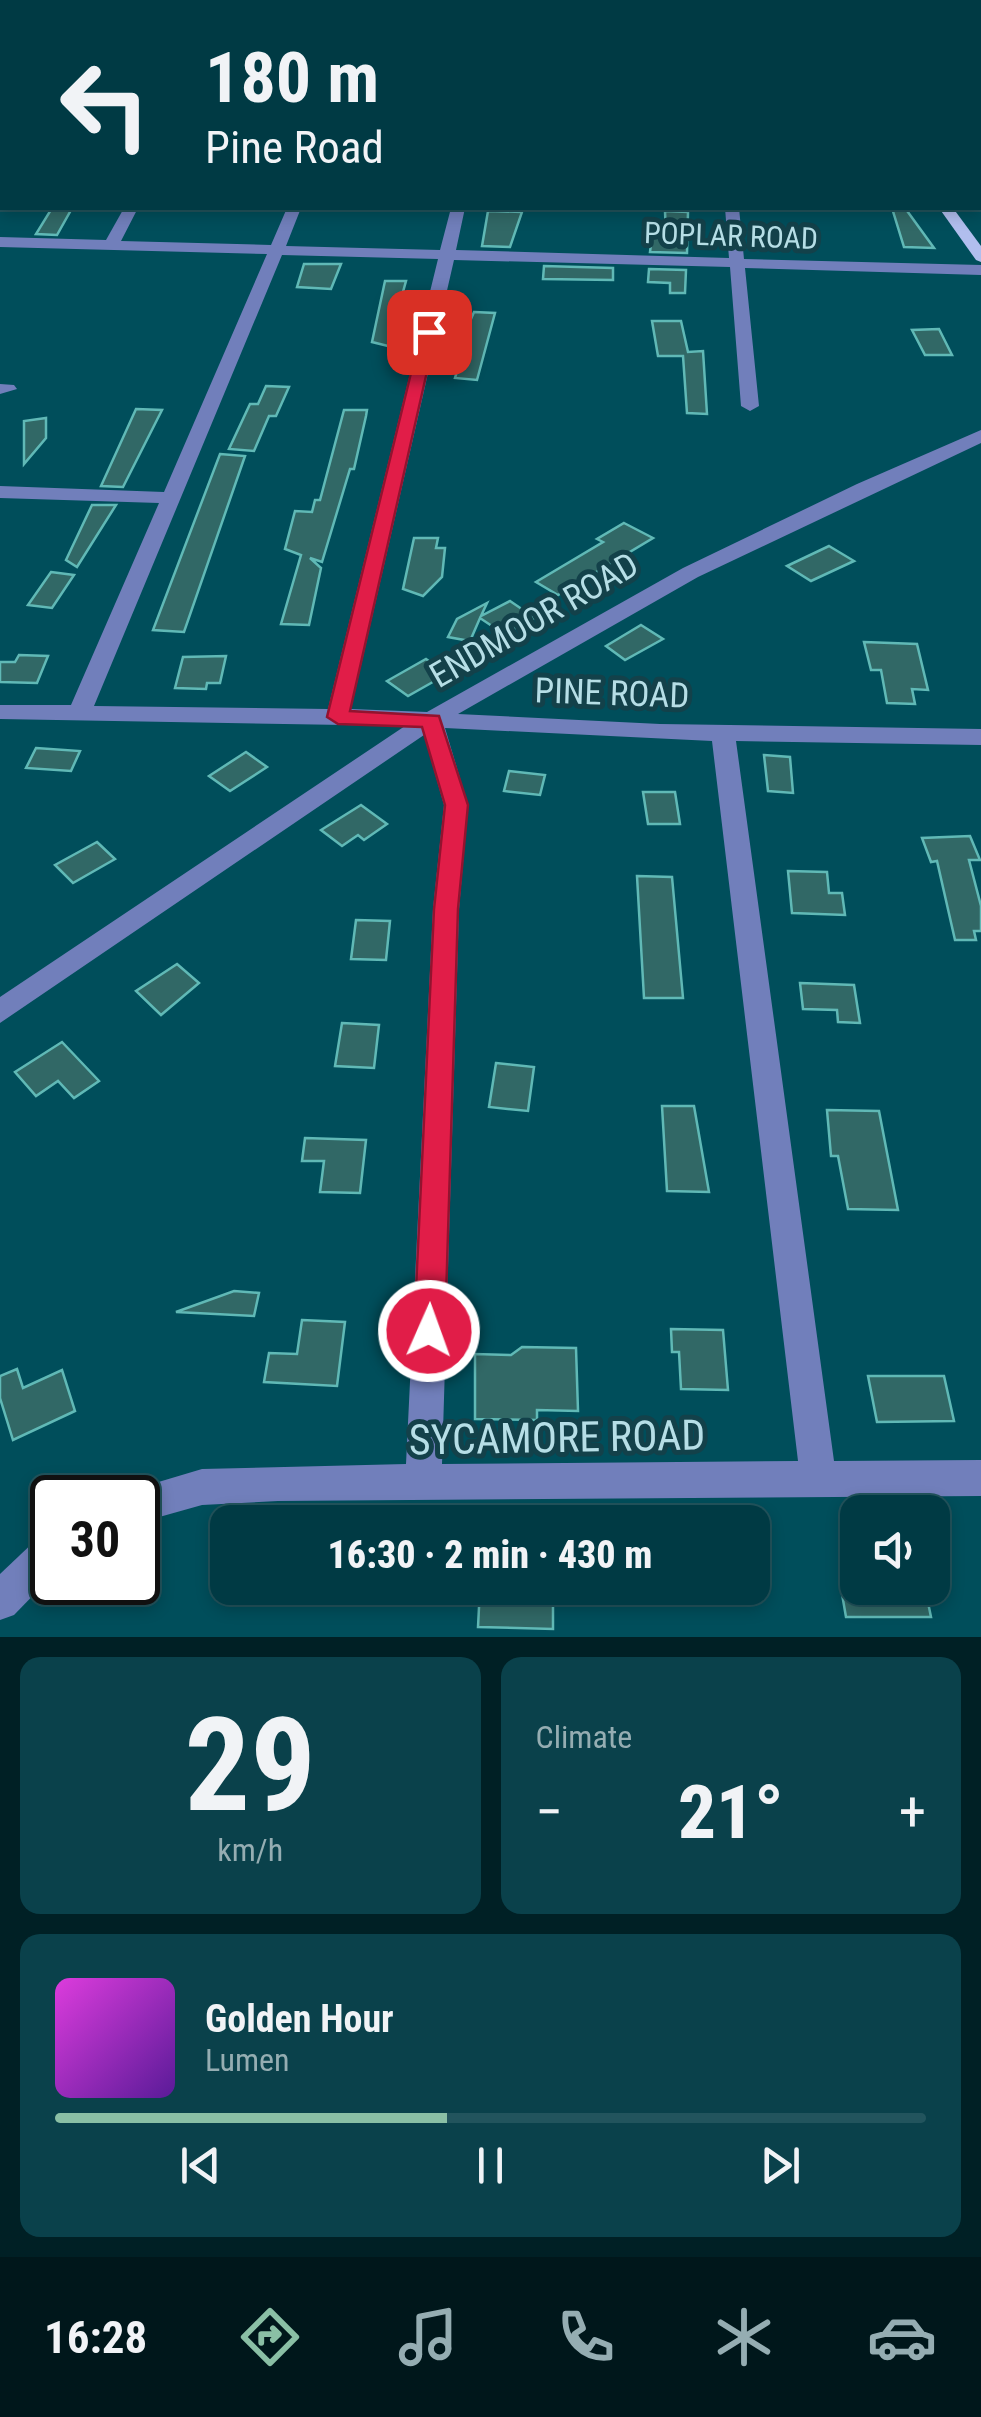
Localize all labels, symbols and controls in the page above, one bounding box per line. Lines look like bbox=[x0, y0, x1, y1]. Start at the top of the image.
text: 180 m bbox=[205, 37, 379, 119]
icon: left bbox=[40, 40, 170, 170]
text: Pine Road bbox=[205, 121, 384, 174]
street label: POPLAR ROAD bbox=[643, 215, 819, 256]
pin bbox=[387, 290, 472, 375]
icon: arrive bbox=[402, 305, 457, 360]
street label: ENDMOOR ROAD bbox=[423, 544, 646, 697]
street label: PINE ROAD bbox=[534, 670, 690, 717]
position arrow bbox=[377, 1279, 481, 1383]
street label: SYCAMORE ROAD bbox=[408, 1410, 706, 1465]
speed limit sign: 30 bbox=[30, 1475, 160, 1605]
map controls bbox=[840, 1495, 950, 1605]
button: sound bbox=[840, 1495, 950, 1605]
text: 16:30 · 2 min · 430 m bbox=[328, 1533, 652, 1577]
text: 29 bbox=[185, 1689, 316, 1842]
text: Climate bbox=[536, 1718, 632, 1756]
text: 21° bbox=[678, 1768, 784, 1856]
text: − bbox=[536, 1780, 563, 1844]
text: + bbox=[899, 1780, 926, 1844]
text: km/h bbox=[217, 1831, 283, 1869]
text: Golden Hour bbox=[205, 1997, 394, 2041]
text: Lumen bbox=[205, 2041, 290, 2079]
icon: previous bbox=[173, 2138, 228, 2193]
icon: pause bbox=[463, 2138, 518, 2193]
icon: next bbox=[753, 2138, 808, 2193]
icon: directions bbox=[235, 2302, 305, 2372]
icon: music bbox=[393, 2302, 463, 2372]
icon: phone bbox=[551, 2302, 621, 2372]
icon: climate bbox=[709, 2302, 779, 2372]
icon: car bbox=[867, 2302, 937, 2372]
text: 16:28 bbox=[44, 2311, 147, 2364]

